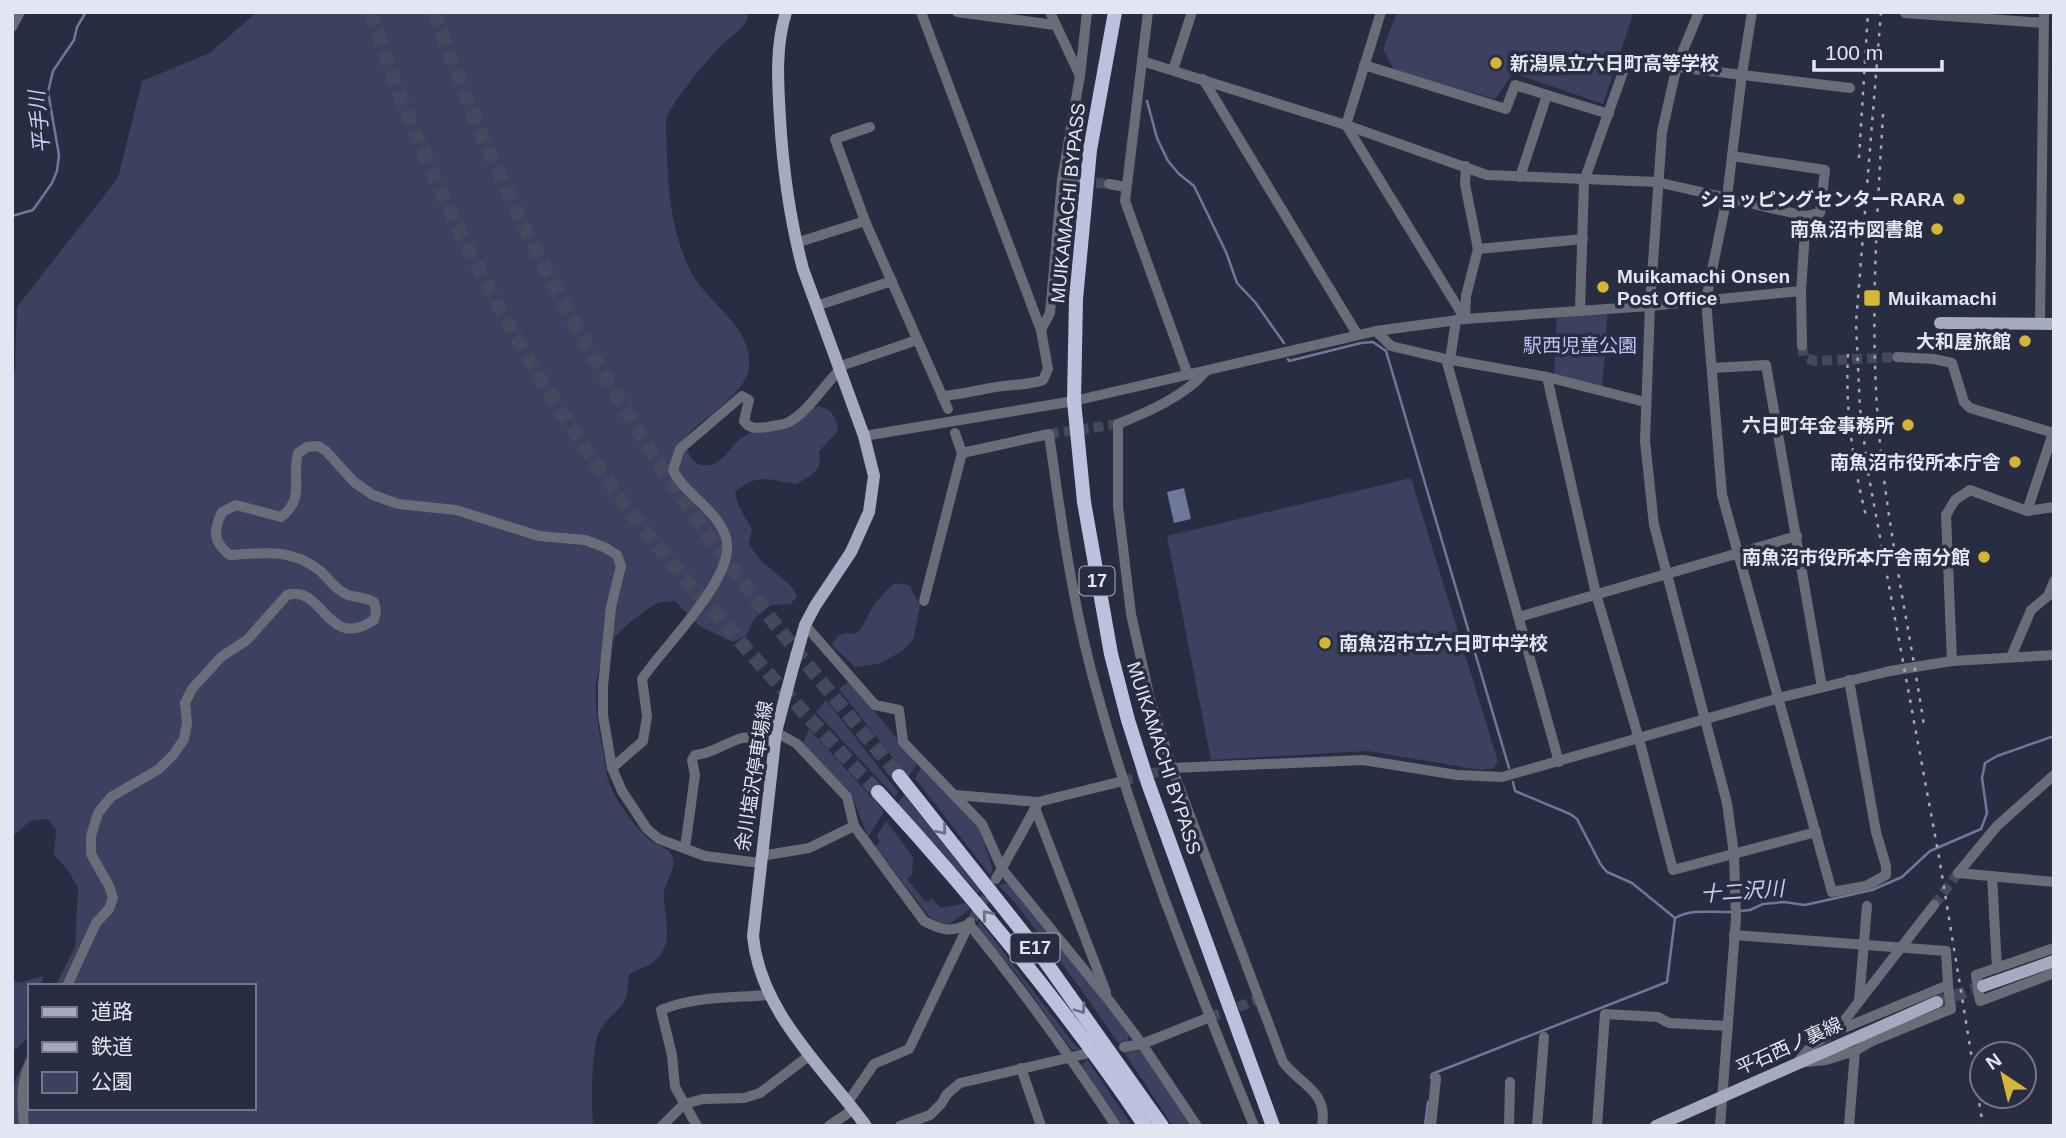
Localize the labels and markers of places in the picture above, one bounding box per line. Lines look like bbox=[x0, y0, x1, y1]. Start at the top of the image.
place label: 新潟県立六日町高等学校 bbox=[1510, 53, 1719, 74]
marker: 新潟県立六日町高等学校 bbox=[1488, 55, 1504, 71]
place label: ショッピングセンターRARA bbox=[1700, 189, 1945, 210]
marker: ショッピングセンターRARA bbox=[1951, 191, 1967, 207]
place label: 南魚沼市図書館 bbox=[1790, 219, 1923, 240]
marker: 南魚沼市図書館 bbox=[1929, 221, 1945, 237]
place label: Muikamachi Onsen Post Office bbox=[1617, 266, 1790, 309]
marker: Muikamachi Onsen Post Office bbox=[1595, 279, 1611, 295]
marker: Muikamachi bbox=[1862, 288, 1882, 308]
place label: Muikamachi bbox=[1888, 288, 1997, 309]
place label: 大和屋旅館 bbox=[1916, 331, 2011, 352]
marker: 大和屋旅館 bbox=[2017, 333, 2033, 349]
place label: 六日町年金事務所 bbox=[1742, 415, 1894, 436]
marker: 六日町年金事務所 bbox=[1900, 417, 1916, 433]
place label: 南魚沼市役所本庁舎 bbox=[1830, 452, 2001, 473]
marker: 南魚沼市役所本庁舎 bbox=[2007, 454, 2023, 470]
place label: 南魚沼市役所本庁舎南分館 bbox=[1742, 547, 1970, 568]
marker: 南魚沼市役所本庁舎南分館 bbox=[1976, 549, 1992, 565]
place label: 南魚沼市立六日町中学校 bbox=[1339, 633, 1548, 654]
marker: 南魚沼市立六日町中学校 bbox=[1317, 635, 1333, 651]

